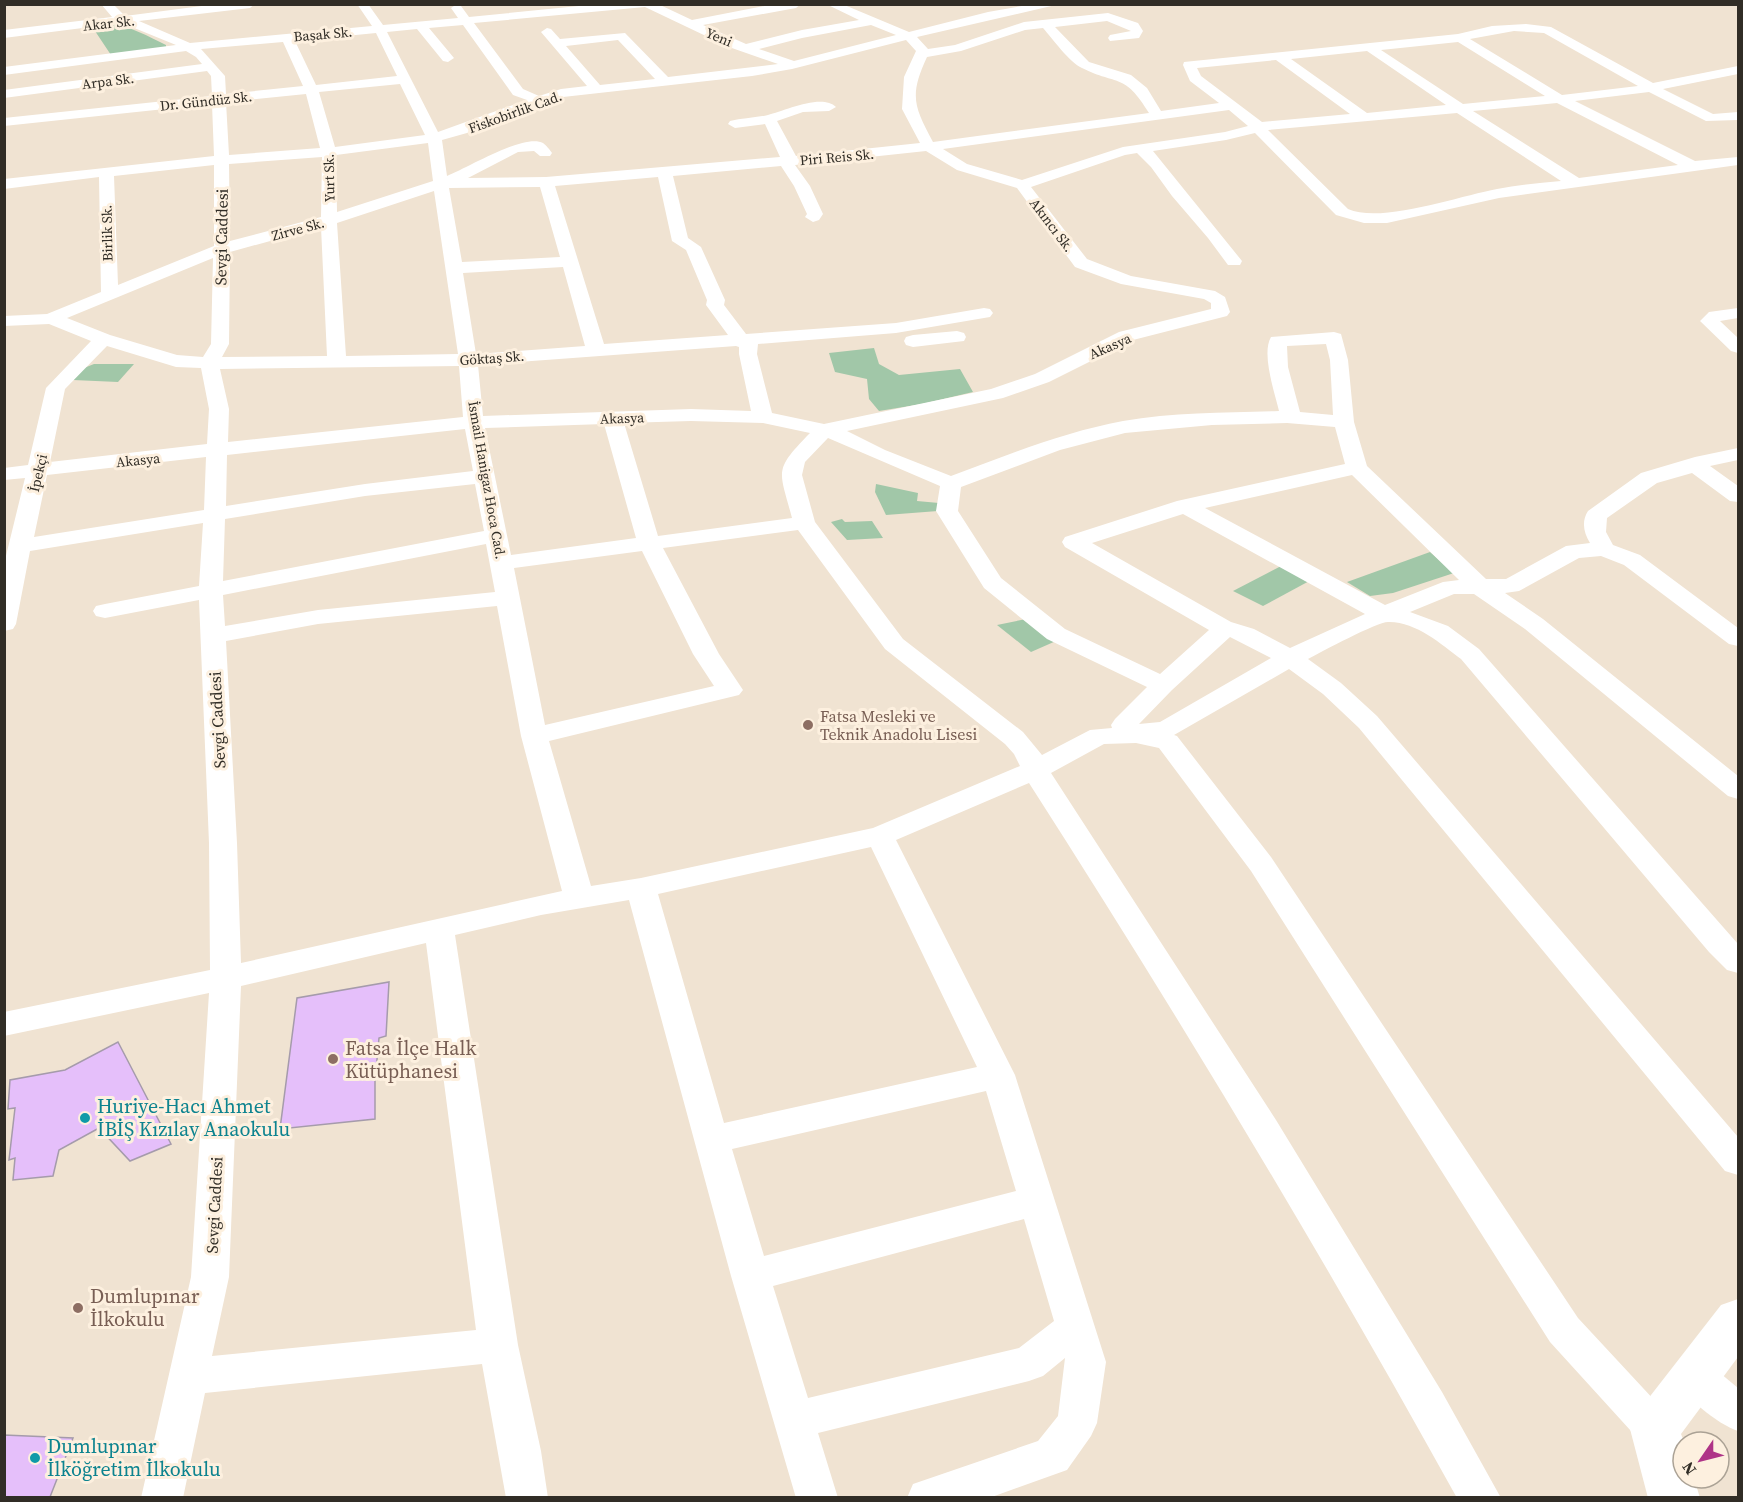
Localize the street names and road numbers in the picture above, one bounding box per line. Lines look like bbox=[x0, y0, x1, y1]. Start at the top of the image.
street label: Akar Sk. bbox=[82, 10, 136, 36]
street label: Başak Sk. bbox=[293, 21, 353, 47]
street label: Yeni bbox=[702, 22, 736, 52]
street label: Arpa Sk. bbox=[81, 68, 135, 94]
street label: Dr. Gündüz Sk. bbox=[159, 86, 253, 116]
street label: Fiskobirlik Cad. bbox=[465, 86, 565, 138]
street label: Piri Reis Sk. bbox=[799, 144, 875, 170]
street label: Yurt Sk. bbox=[319, 153, 339, 203]
street label: Sevgi Caddesi bbox=[209, 188, 233, 286]
street label: Akıncı Sk. bbox=[1025, 194, 1079, 256]
street label: Birlik Sk. bbox=[97, 204, 117, 262]
street label: Zirve Sk. bbox=[269, 212, 327, 246]
street label: Akasya bbox=[1086, 328, 1135, 364]
street label: Göktaş Sk. bbox=[459, 346, 525, 370]
street label: İsmail Hanigaz Hoca Cad. bbox=[463, 399, 511, 561]
street label: Akasya bbox=[600, 407, 645, 429]
street label: Akasya bbox=[115, 448, 162, 472]
street label: İpekçi bbox=[24, 452, 52, 494]
street label: Sevgi Caddesi bbox=[203, 671, 231, 769]
street label: Sevgi Caddesi bbox=[200, 1156, 228, 1254]

